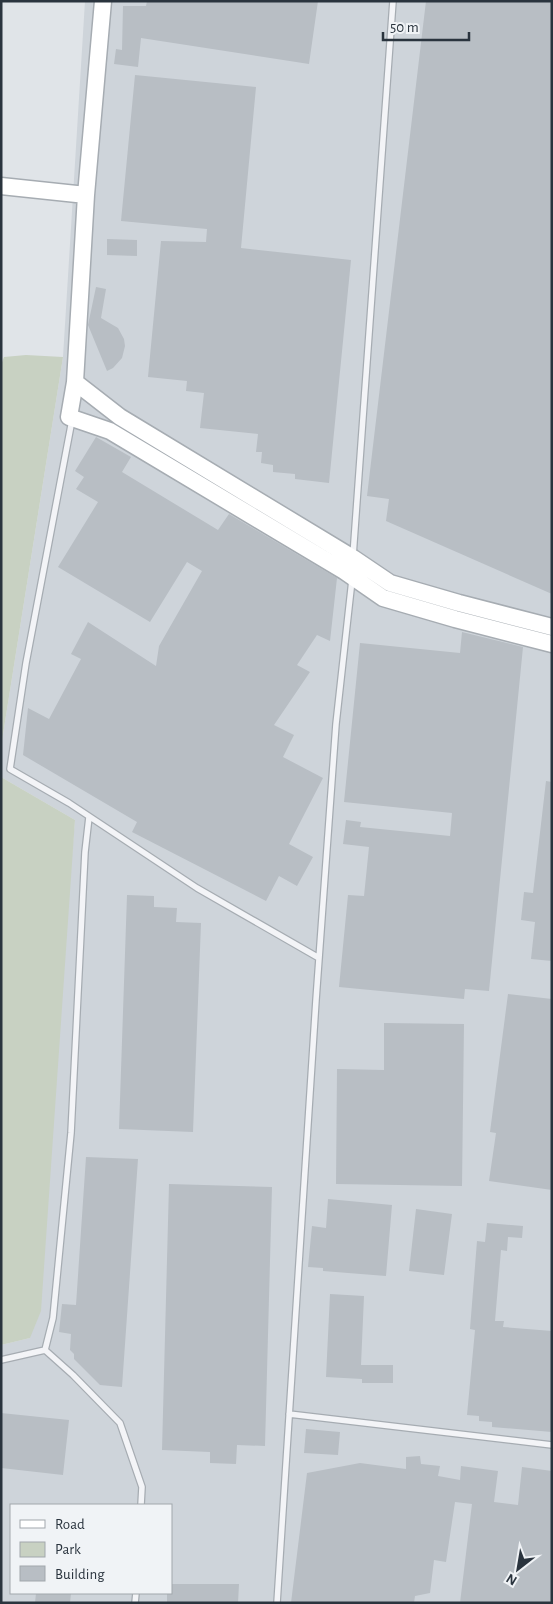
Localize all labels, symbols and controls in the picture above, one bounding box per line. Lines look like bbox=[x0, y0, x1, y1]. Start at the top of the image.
scale bar bbox=[383, 10, 469, 42]
text: 50 m bbox=[390, 20, 419, 35]
legend bbox=[10, 1504, 172, 1594]
text: Road bbox=[55, 1517, 85, 1532]
text: Park bbox=[55, 1542, 81, 1557]
north arrow bbox=[493, 1544, 543, 1594]
text: Building bbox=[55, 1567, 105, 1582]
text: N bbox=[504, 1571, 520, 1588]

